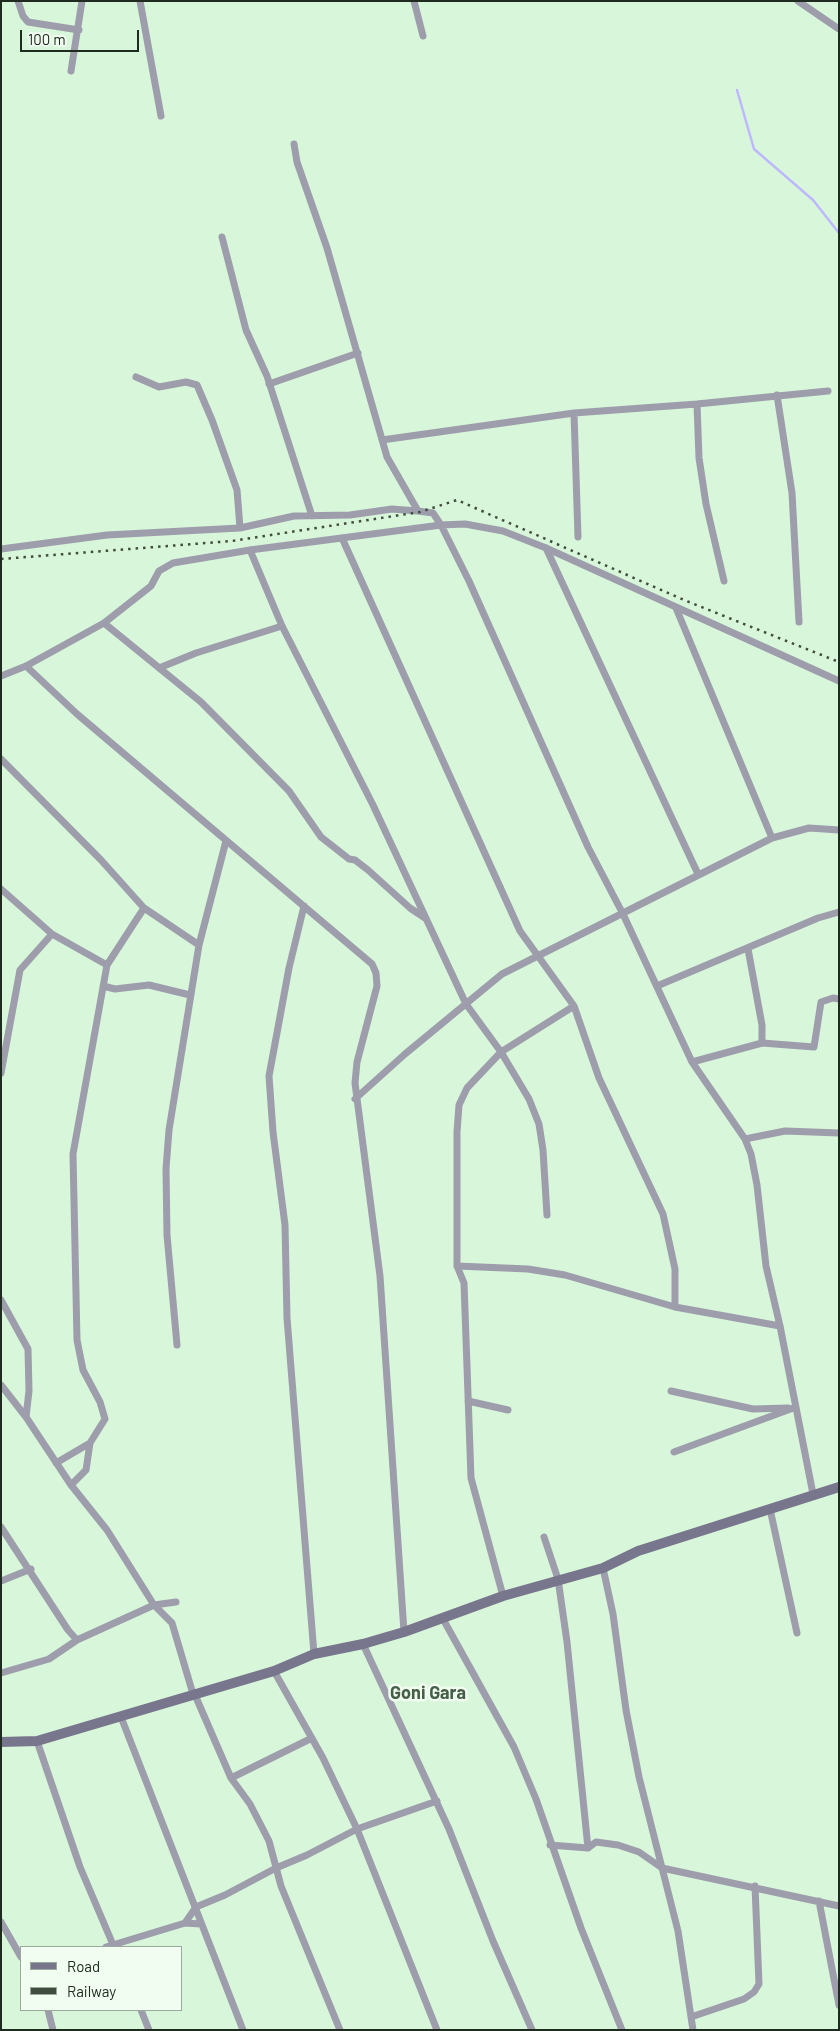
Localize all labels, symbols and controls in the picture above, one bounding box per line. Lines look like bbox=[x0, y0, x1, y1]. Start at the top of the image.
scale bar bbox=[22, 20, 141, 52]
text: 100 m bbox=[28, 30, 66, 48]
district label: Goni Gara bbox=[390, 1682, 466, 1704]
legend bbox=[20, 1946, 182, 2011]
text: Road bbox=[67, 1957, 100, 1975]
text: Railway bbox=[67, 1982, 116, 2000]

